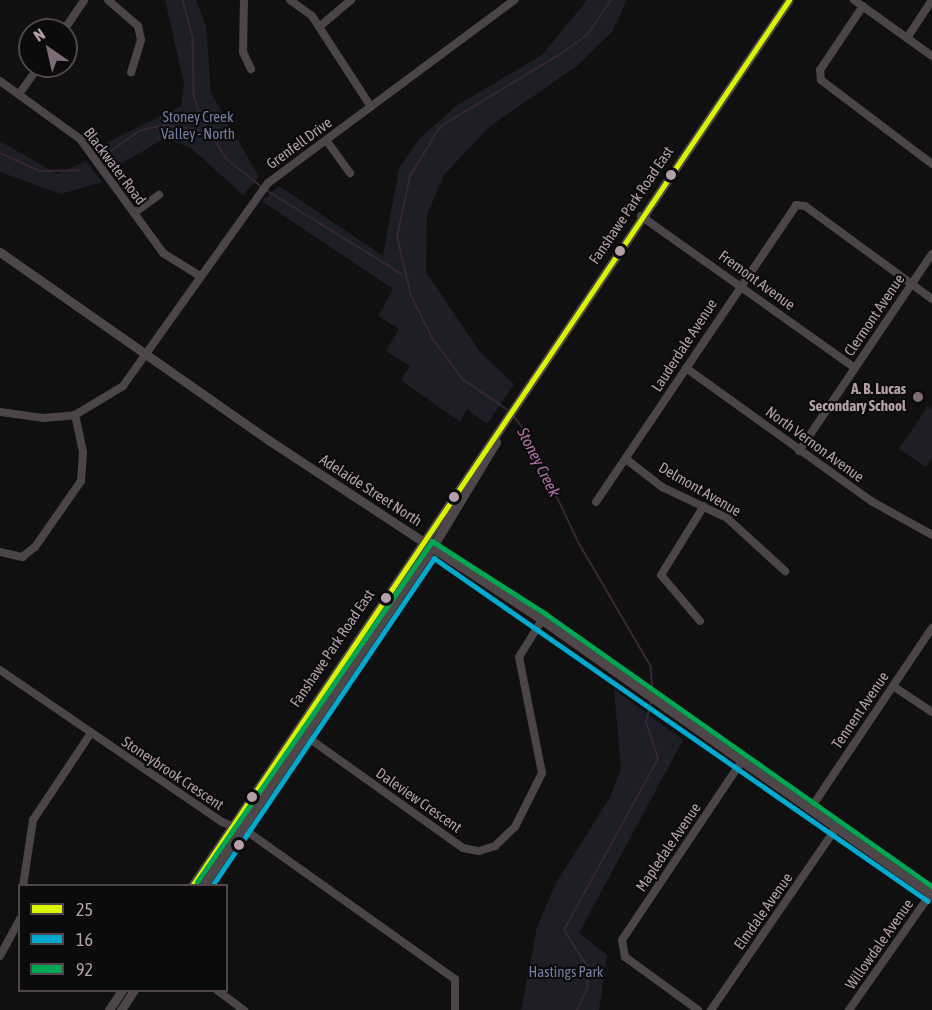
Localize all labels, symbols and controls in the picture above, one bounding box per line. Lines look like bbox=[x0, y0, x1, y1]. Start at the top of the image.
north arrow bbox=[18, 18, 78, 78]
text: N bbox=[30, 25, 48, 45]
park label: Stoney Creek Valley - North bbox=[161, 107, 235, 142]
street label: Grenfell Drive bbox=[263, 113, 335, 173]
street label: Blackwater Road bbox=[80, 124, 150, 208]
street label: Fanshawe Park Road East bbox=[585, 143, 677, 267]
unlabelled marker bbox=[665, 169, 677, 181]
unlabelled marker bbox=[614, 245, 626, 257]
street label: Fremont Avenue bbox=[715, 246, 799, 314]
street label: Clermont Avenue bbox=[840, 271, 908, 359]
street label: Lauderdale Avenue bbox=[647, 295, 721, 395]
place label: A. B. Lucas Secondary School bbox=[809, 379, 906, 414]
marker: A. B. Lucas Secondary School bbox=[911, 390, 925, 404]
street label: North Vernon Avenue bbox=[762, 402, 868, 486]
water label: Stoney Creek bbox=[513, 424, 565, 500]
street label: Adelaide Street North bbox=[316, 450, 426, 530]
street label: Delmont Avenue bbox=[656, 458, 744, 520]
unlabelled marker bbox=[448, 491, 460, 503]
street label: Fanshawe Park Road East bbox=[286, 586, 378, 710]
unlabelled marker bbox=[380, 592, 392, 604]
street label: Tennent Avenue bbox=[828, 668, 892, 752]
street label: Stoneybrook Crescent bbox=[119, 732, 227, 814]
street label: Daleview Crescent bbox=[373, 764, 465, 836]
unlabelled marker bbox=[246, 791, 258, 803]
street label: Mapledale Avenue bbox=[632, 799, 704, 895]
unlabelled marker bbox=[233, 839, 245, 851]
street label: Elmdale Avenue bbox=[730, 869, 796, 953]
legend bbox=[18, 884, 228, 992]
street label: Willowdale Avenue bbox=[841, 895, 917, 993]
text: 25 bbox=[76, 899, 93, 920]
text: 16 bbox=[76, 929, 93, 950]
text: 92 bbox=[76, 959, 93, 980]
park label: Hastings Park bbox=[529, 963, 603, 981]

